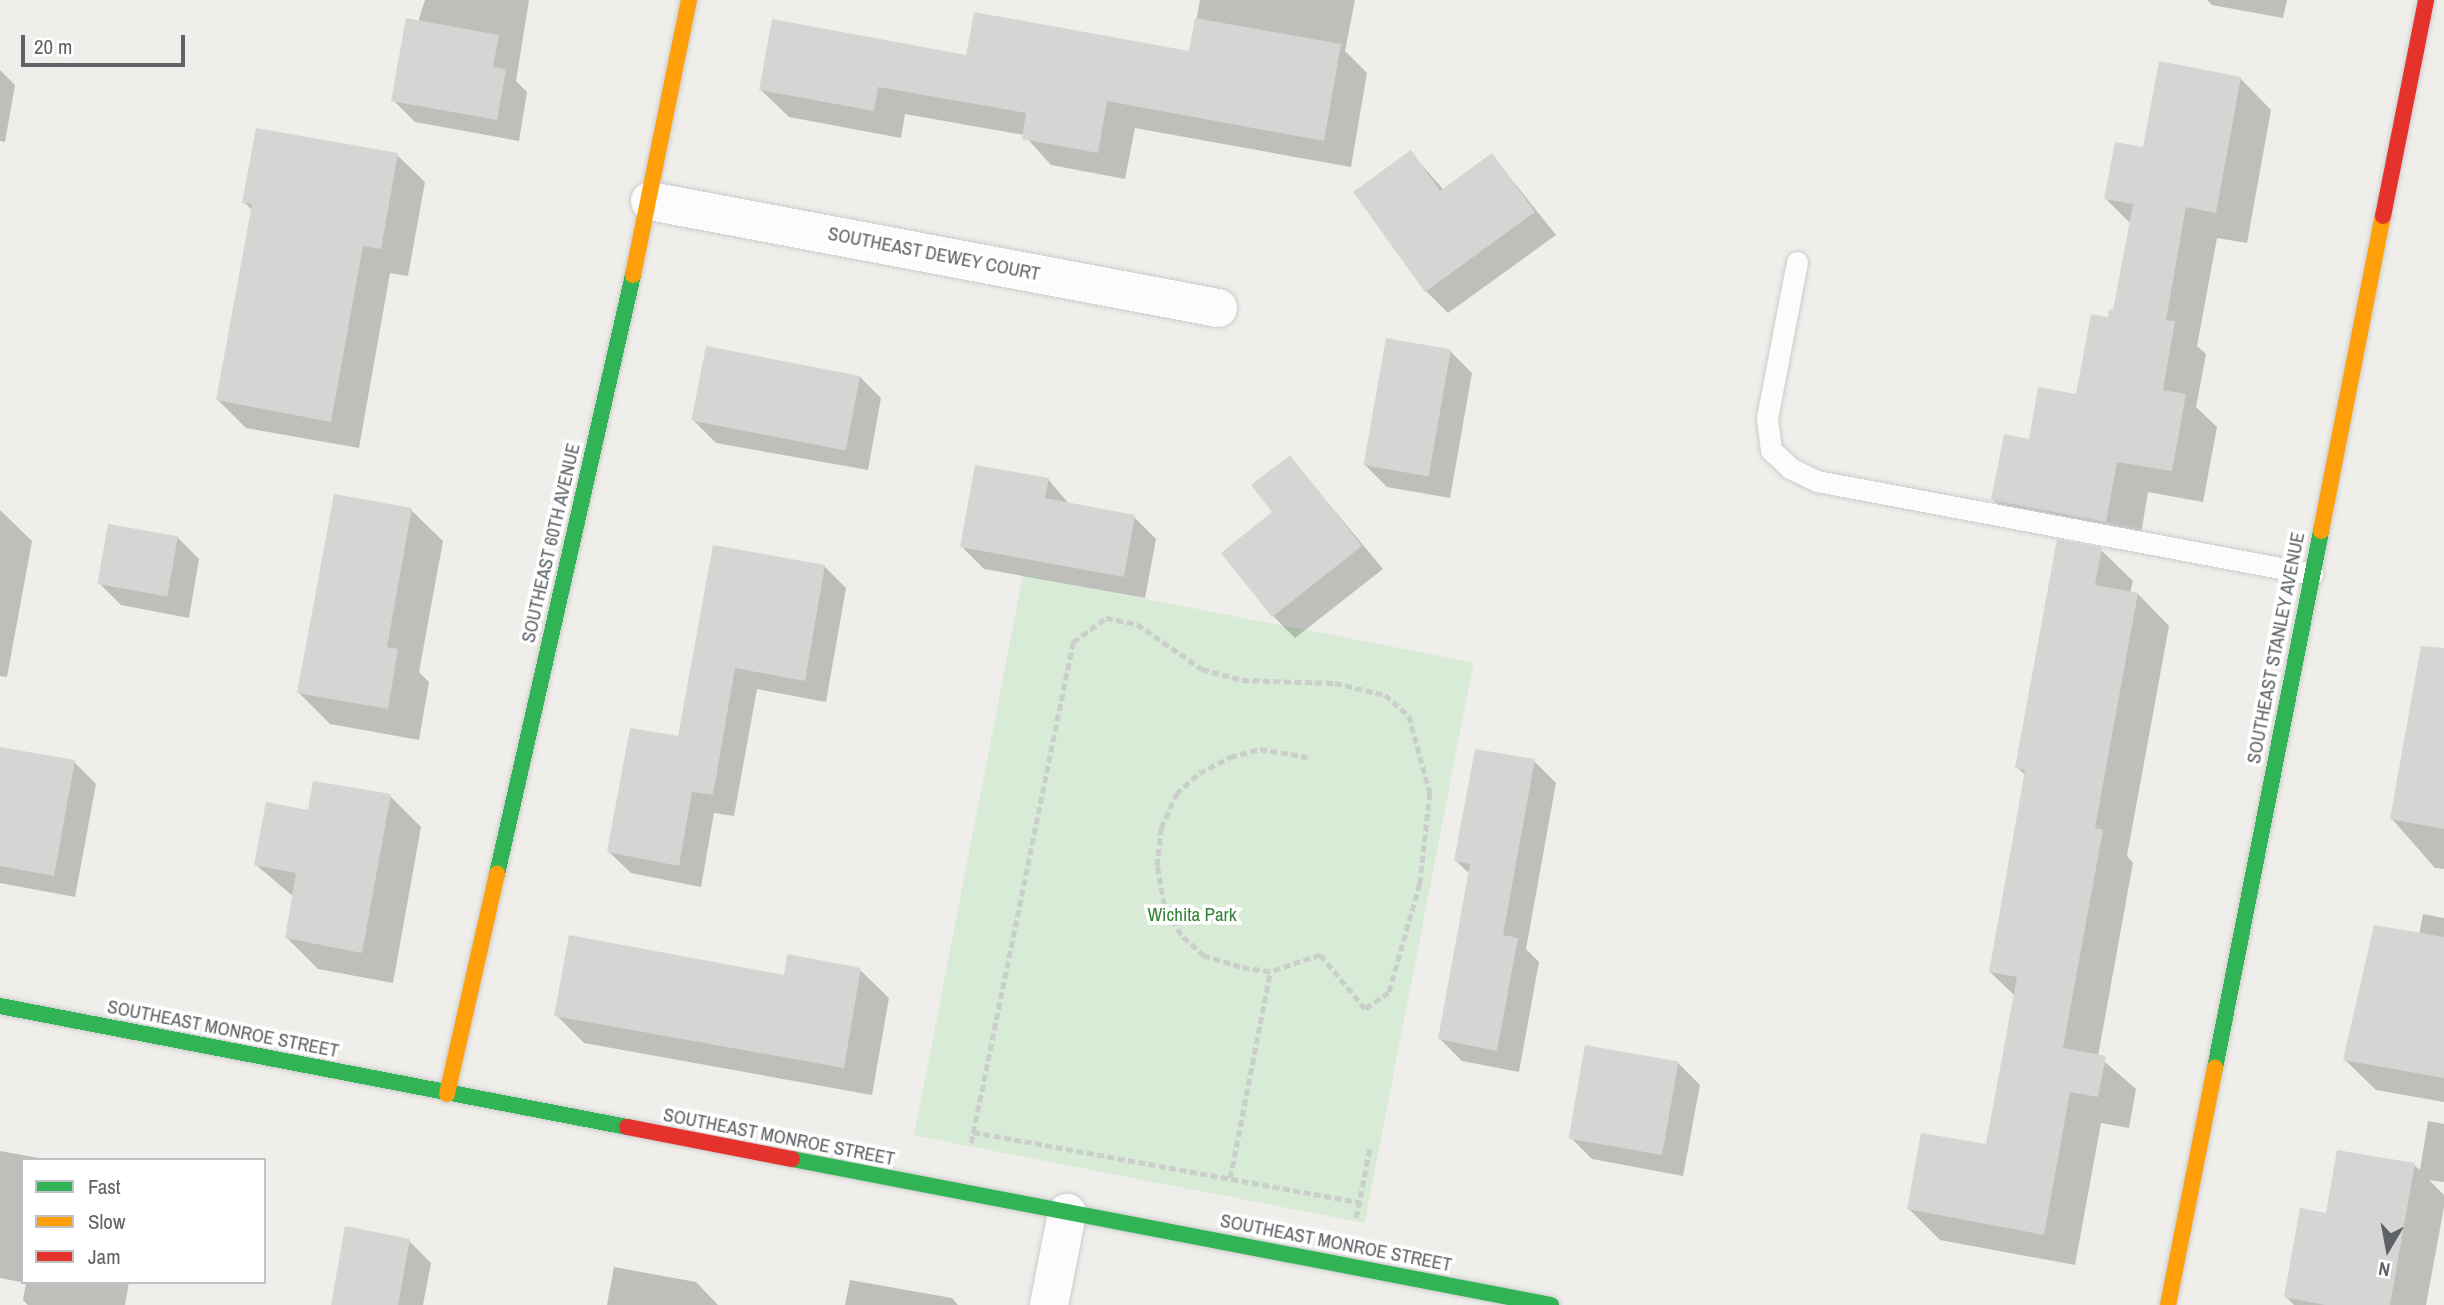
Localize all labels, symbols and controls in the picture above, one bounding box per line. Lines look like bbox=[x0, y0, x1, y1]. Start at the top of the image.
scale bar bbox=[24, 21, 189, 65]
text: 20 m bbox=[34, 32, 72, 61]
street label: SOUTHEAST DEWEY COURT bbox=[826, 222, 1042, 286]
street label: SOUTHEAST 60TH AVENUE bbox=[517, 441, 585, 645]
street label: SOUTHEAST STANLEY AVENUE bbox=[2242, 530, 2310, 766]
park label: Wichita Park bbox=[1147, 904, 1237, 926]
street label: SOUTHEAST MONROE STREET bbox=[105, 995, 341, 1063]
street label: SOUTHEAST MONROE STREET bbox=[661, 1103, 897, 1171]
legend bbox=[21, 1158, 266, 1284]
text: Fast bbox=[88, 1172, 121, 1201]
text: Slow bbox=[88, 1207, 125, 1236]
street label: SOUTHEAST MONROE STREET bbox=[1218, 1209, 1454, 1277]
north arrow bbox=[2353, 1214, 2423, 1284]
text: Jam bbox=[88, 1242, 121, 1271]
text: N bbox=[2377, 1256, 2392, 1283]

